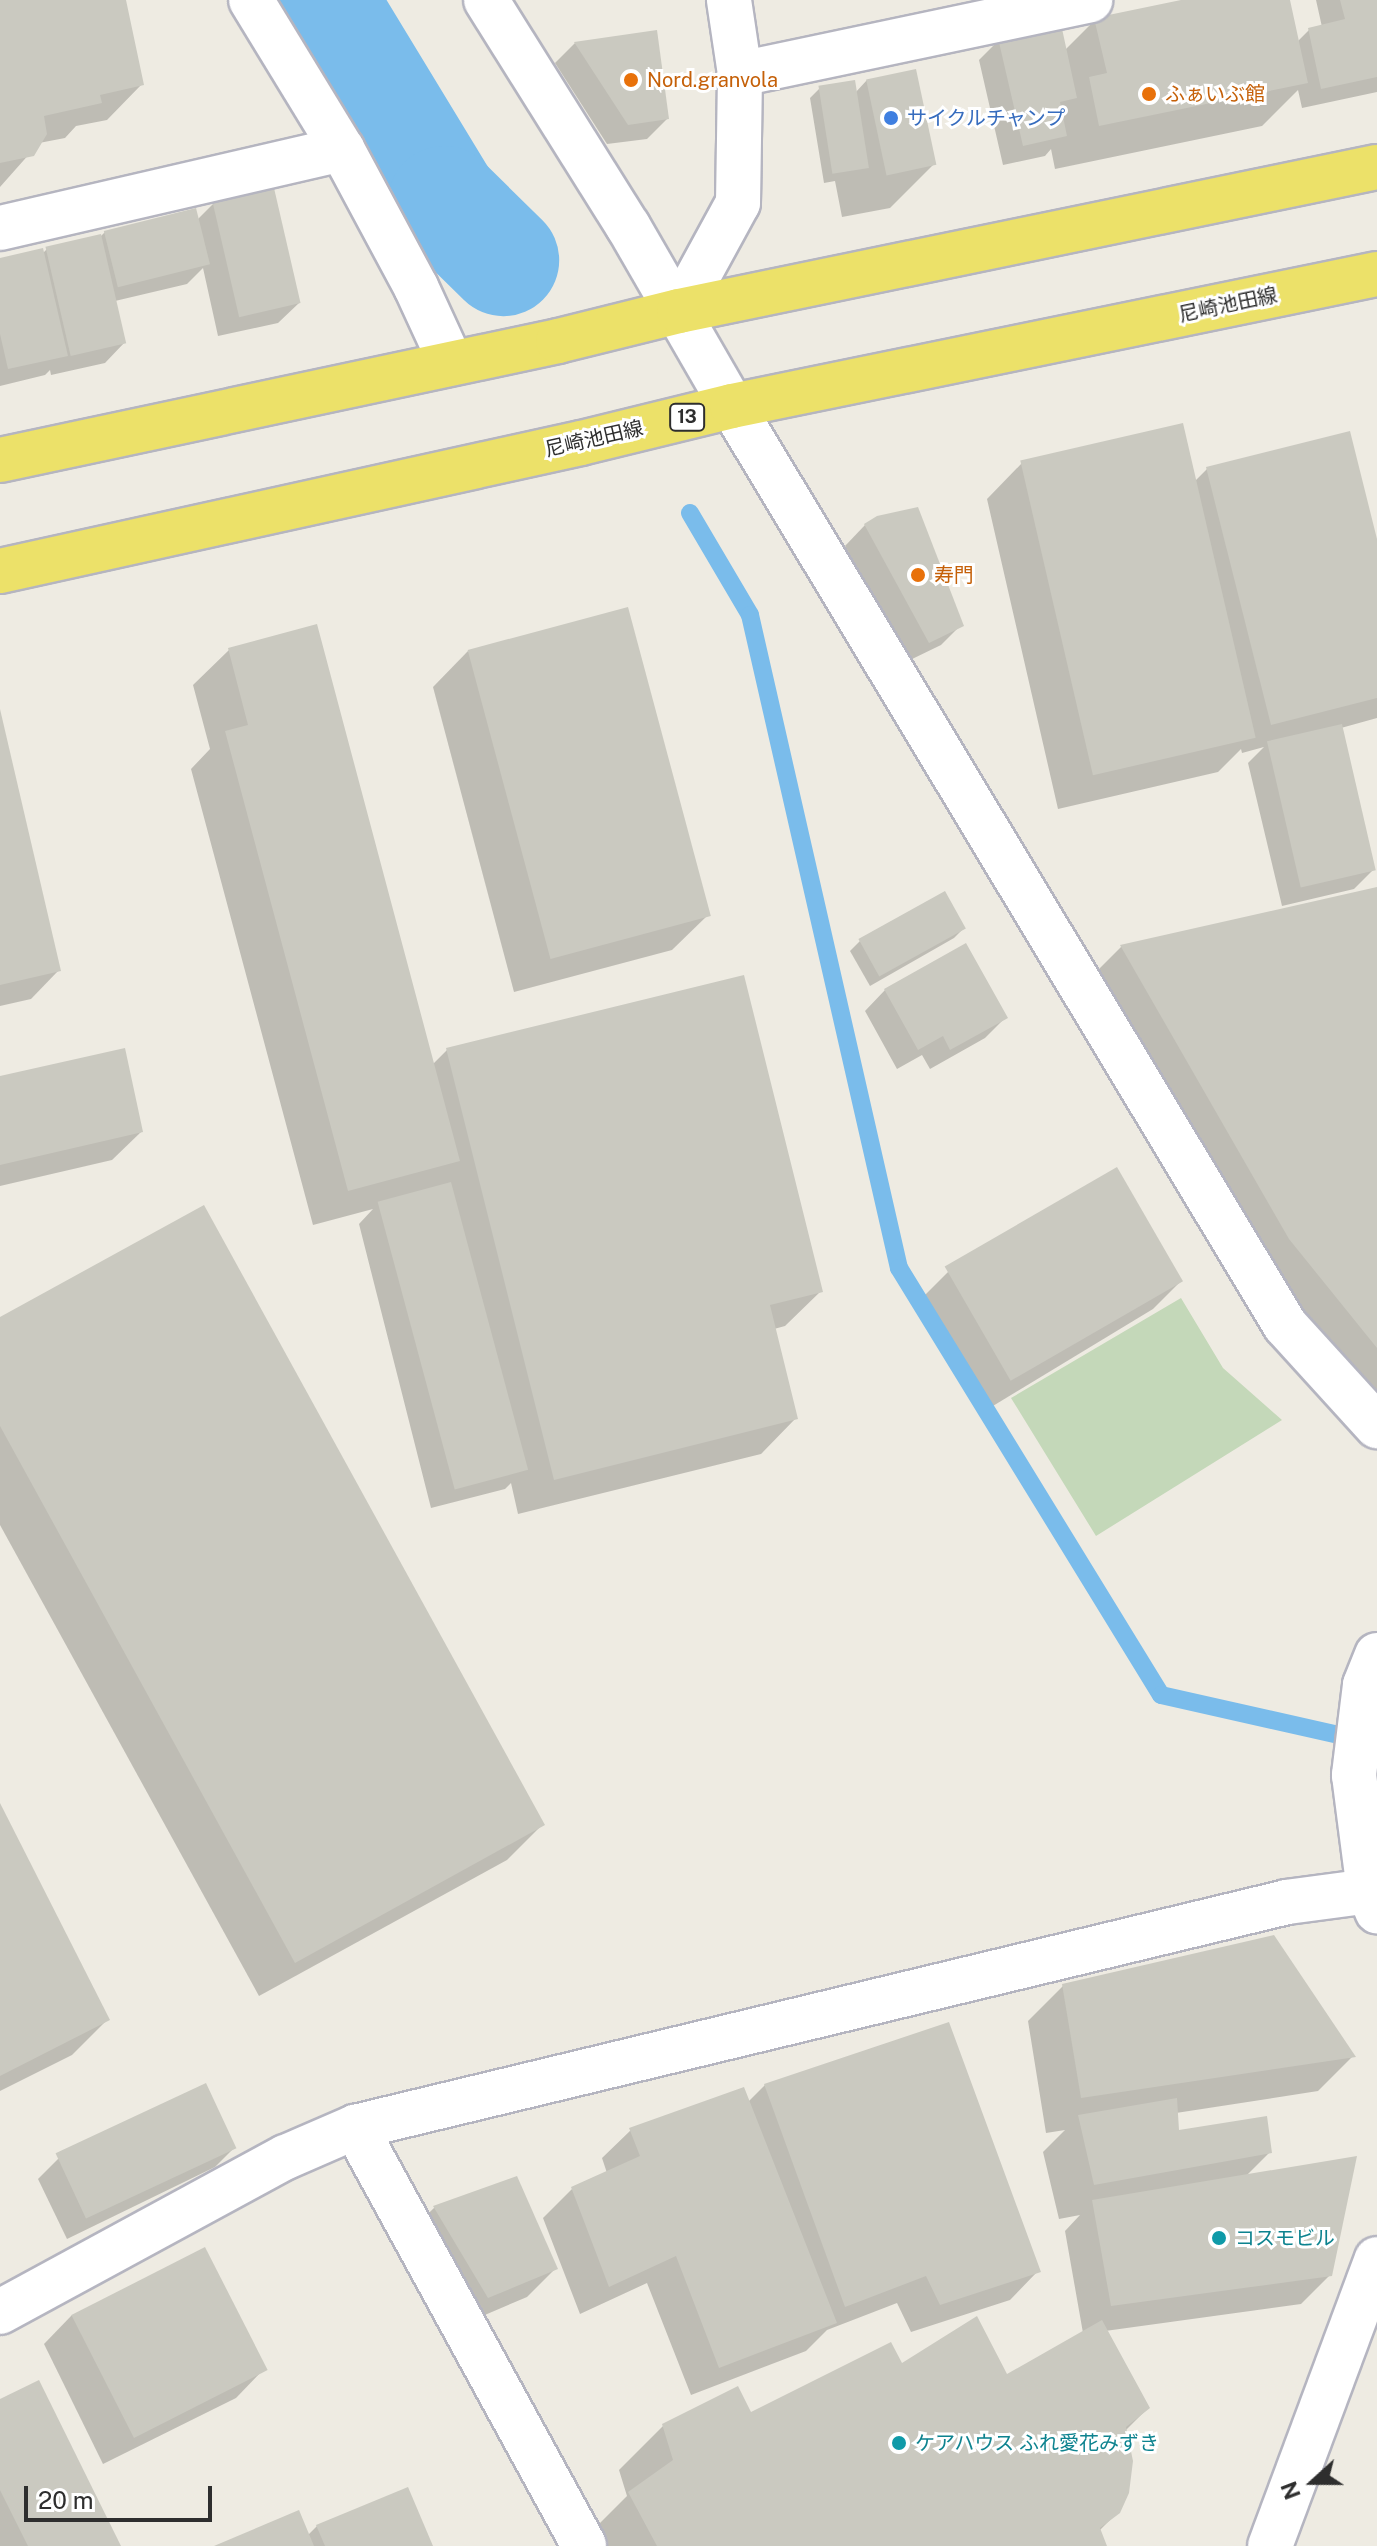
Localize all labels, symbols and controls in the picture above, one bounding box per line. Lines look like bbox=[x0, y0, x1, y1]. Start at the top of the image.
place label: Nord.granvola bbox=[647, 68, 778, 92]
marker: Nord.granvola bbox=[622, 71, 640, 89]
place label: ふぁいぶ館 bbox=[1165, 82, 1265, 106]
marker: ふぁいぶ館 bbox=[1140, 85, 1158, 103]
place label: サイクルチャンプ bbox=[907, 106, 1067, 130]
marker: サイクルチャンプ bbox=[882, 109, 900, 127]
street label: 尼崎池田線 bbox=[1177, 283, 1279, 327]
road number: 13 bbox=[669, 403, 705, 431]
street label: 尼崎池田線 bbox=[543, 416, 645, 462]
place label: 寿門 bbox=[934, 563, 974, 587]
marker: 寿門 bbox=[909, 566, 927, 584]
place label: コスモビル bbox=[1235, 2226, 1335, 2250]
marker: コスモビル bbox=[1210, 2229, 1228, 2247]
place label: ケアハウス ふれ愛花みずき bbox=[915, 2431, 1160, 2455]
marker: ケアハウス ふれ愛花みずき bbox=[890, 2434, 908, 2452]
north arrow bbox=[1273, 2442, 1353, 2522]
scale bar bbox=[28, 2470, 216, 2520]
text: N bbox=[1275, 2478, 1306, 2503]
text: 20 m bbox=[38, 2486, 94, 2514]

